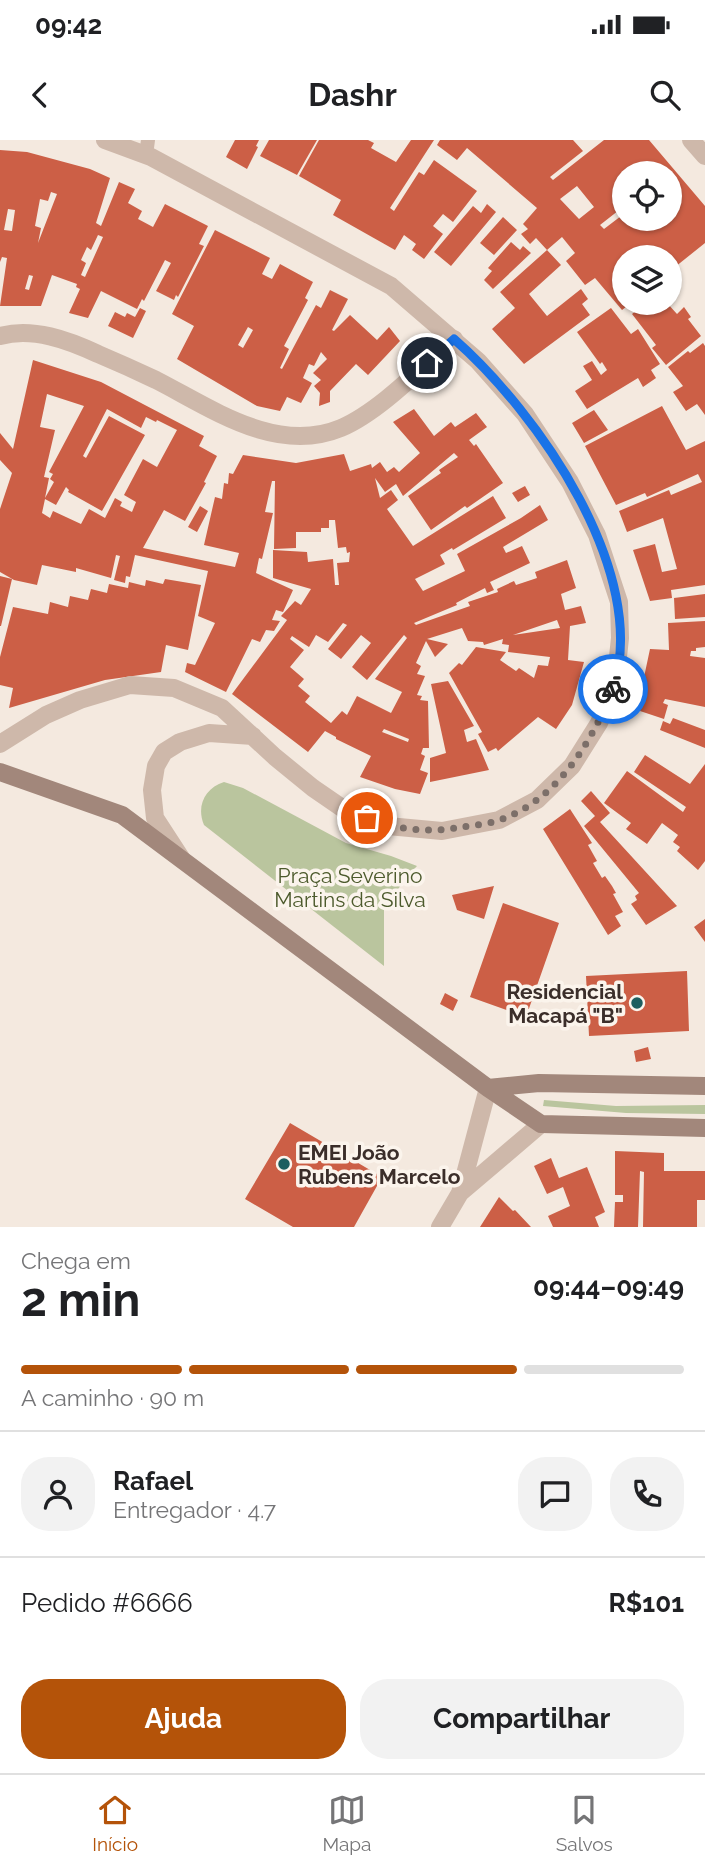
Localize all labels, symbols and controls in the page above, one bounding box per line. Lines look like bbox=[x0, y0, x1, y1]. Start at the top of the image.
text: 09:42 bbox=[35, 10, 102, 40]
icon: back bbox=[21, 76, 59, 114]
text: Dashr bbox=[308, 76, 397, 113]
icon: search bbox=[646, 76, 684, 114]
map controls bbox=[612, 161, 682, 315]
button: locate bbox=[612, 161, 682, 231]
button: layers bbox=[612, 245, 682, 315]
pin bbox=[397, 333, 457, 393]
icon: home bbox=[408, 344, 446, 382]
courier bbox=[578, 654, 648, 724]
icon: bike bbox=[594, 670, 632, 708]
pin bbox=[337, 788, 397, 848]
icon: bag bbox=[348, 799, 386, 837]
park label: Praça Severino Martins da Silva bbox=[274, 863, 426, 912]
place label: Residencial Macapá "B" bbox=[506, 979, 623, 1028]
marker: Residencial Macapá "B" bbox=[629, 995, 645, 1011]
place label: EMEI João Rubens Marcelo bbox=[298, 1140, 461, 1189]
marker: EMEI João Rubens Marcelo bbox=[276, 1156, 292, 1172]
text: Chega em bbox=[21, 1247, 131, 1274]
text: 09:44–09:49 bbox=[533, 1272, 684, 1302]
text: 2 min bbox=[21, 1273, 140, 1327]
text: A caminho · 90 m bbox=[21, 1384, 204, 1411]
button: person bbox=[21, 1457, 95, 1531]
button: chat bbox=[518, 1457, 592, 1531]
button: phone bbox=[610, 1457, 684, 1531]
text: Rafael bbox=[113, 1466, 193, 1496]
text: Entregador · 4.7 bbox=[113, 1496, 276, 1523]
text: Pedido #6666 bbox=[21, 1588, 193, 1618]
text: R$101 bbox=[609, 1588, 684, 1618]
button: Ajuda bbox=[21, 1679, 346, 1759]
button: Compartilhar bbox=[360, 1679, 684, 1759]
tab: Início bbox=[92, 1791, 138, 1855]
tab: Mapa bbox=[322, 1791, 371, 1855]
tab: Salvos bbox=[556, 1791, 613, 1855]

